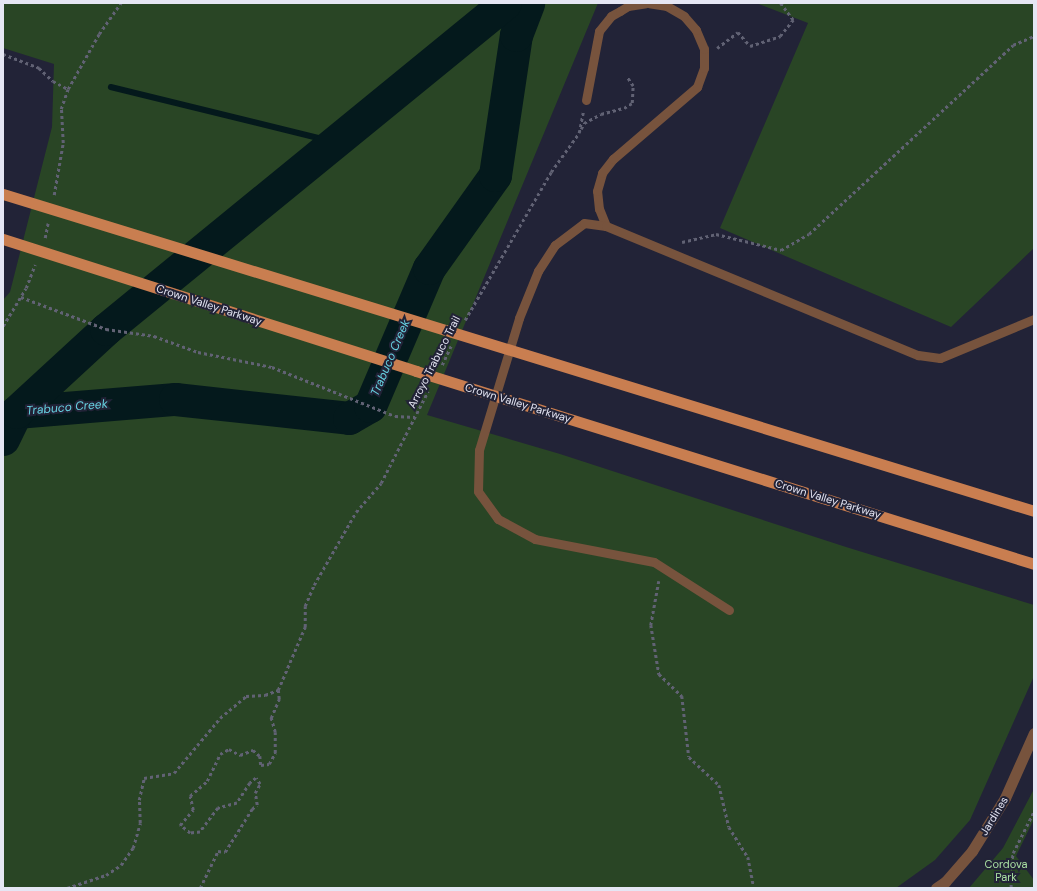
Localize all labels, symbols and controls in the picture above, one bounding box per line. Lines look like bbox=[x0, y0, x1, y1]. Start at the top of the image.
street label: Crown Valley Parkway bbox=[155, 282, 263, 328]
street label: Arroyo Trabuco Trail bbox=[405, 314, 463, 410]
water label: Trabuco Creek bbox=[368, 317, 414, 399]
street label: Crown Valley Parkway bbox=[463, 381, 573, 425]
water label: Trabuco Creek bbox=[26, 397, 108, 419]
street label: Crown Valley Parkway bbox=[773, 477, 883, 521]
street label: Jardines bbox=[977, 794, 1011, 838]
park label: Cordova Park bbox=[985, 858, 1027, 884]

